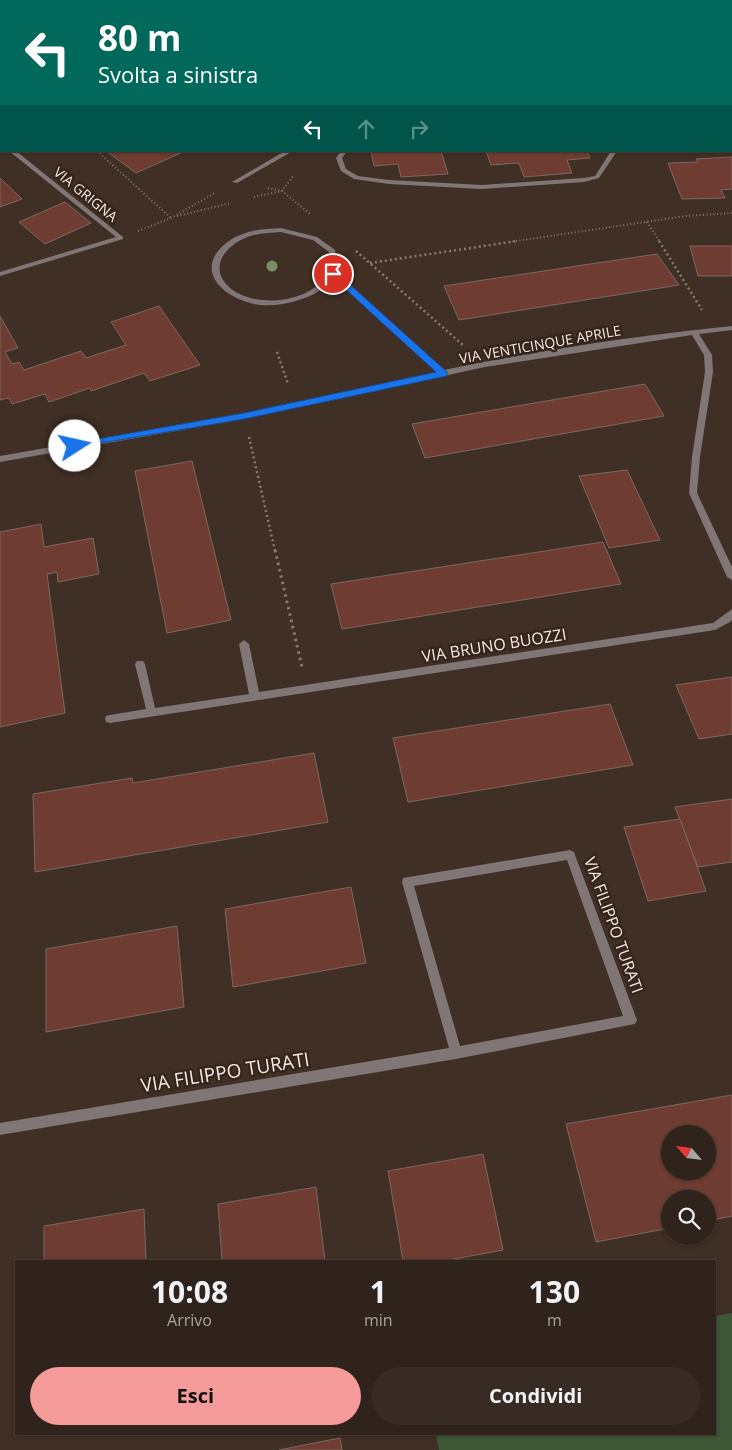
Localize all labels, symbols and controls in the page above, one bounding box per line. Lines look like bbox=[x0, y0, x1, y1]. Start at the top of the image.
text: 80 m bbox=[98, 14, 181, 61]
icon: left bbox=[15, 20, 80, 85]
text: Svolta a sinistra bbox=[98, 59, 258, 89]
icon: left bbox=[299, 115, 327, 143]
icon: ahead bbox=[352, 115, 380, 143]
icon: right bbox=[405, 115, 433, 143]
street label: VIA GRIGNA bbox=[50, 162, 122, 226]
pin bbox=[312, 253, 354, 295]
icon: arrive bbox=[319, 260, 347, 288]
street label: VIA VENTICINQUE APRILE bbox=[458, 320, 622, 368]
position arrow bbox=[48, 419, 100, 471]
street label: VIA BRUNO BUOZZI bbox=[420, 623, 568, 667]
street label: VIA FILIPPO TURATI bbox=[579, 854, 649, 996]
street label: VIA FILIPPO TURATI bbox=[139, 1046, 311, 1098]
north arrow bbox=[661, 1125, 716, 1180]
map controls bbox=[661, 1125, 716, 1245]
button: search bbox=[661, 1190, 716, 1245]
text: 10:08 bbox=[151, 1271, 228, 1312]
text: 1 bbox=[370, 1271, 387, 1312]
text: 130 bbox=[529, 1271, 580, 1312]
text: Arrivo bbox=[167, 1309, 212, 1331]
text: min bbox=[364, 1309, 393, 1331]
text: m bbox=[547, 1309, 562, 1331]
button: Esci bbox=[30, 1367, 361, 1425]
button: Condividi bbox=[371, 1367, 701, 1425]

